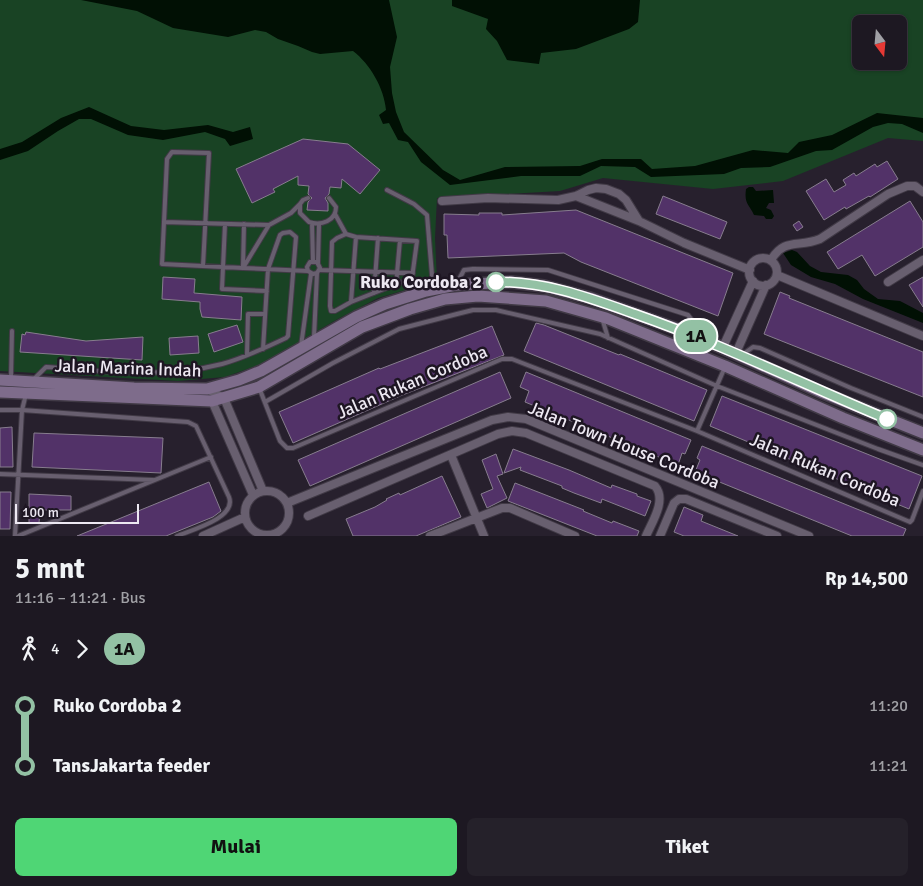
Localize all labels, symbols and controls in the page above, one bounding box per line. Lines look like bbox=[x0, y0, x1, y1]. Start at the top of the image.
north arrow bbox=[852, 15, 908, 70]
map controls bbox=[852, 15, 907, 70]
place label: Ruko Cordoba 2 bbox=[360, 271, 482, 293]
marker: Ruko Cordoba 2 bbox=[486, 272, 506, 292]
line badge: 1A bbox=[674, 320, 718, 352]
text: 1A bbox=[685, 325, 707, 347]
street label: Jalan Rukan Cordoba bbox=[334, 340, 490, 424]
street label: Jalan Marina Indah bbox=[54, 354, 202, 382]
street label: Jalan Town House Cordoba bbox=[525, 396, 723, 494]
unlabelled marker bbox=[877, 409, 897, 429]
street label: Jalan Rukan Cordoba bbox=[747, 428, 903, 512]
scale bar bbox=[15, 501, 139, 524]
text: 100 m bbox=[22, 504, 59, 521]
text: 5 mnt bbox=[15, 552, 85, 586]
text: Rp 14,500 bbox=[825, 567, 908, 591]
text: 11:16 – 11:21 · Bus bbox=[15, 588, 146, 608]
icon: walk bbox=[15, 635, 43, 663]
icon: forward bbox=[68, 635, 96, 663]
text: 1A bbox=[114, 638, 135, 660]
text: 4 bbox=[51, 639, 60, 659]
text: Ruko Cordoba 2 bbox=[53, 694, 182, 718]
text: 11:20 bbox=[869, 696, 908, 716]
text: TansJakarta feeder bbox=[53, 754, 210, 778]
text: 11:21 bbox=[869, 756, 908, 776]
button: Mulai bbox=[15, 818, 457, 876]
button: Tiket bbox=[467, 818, 908, 876]

